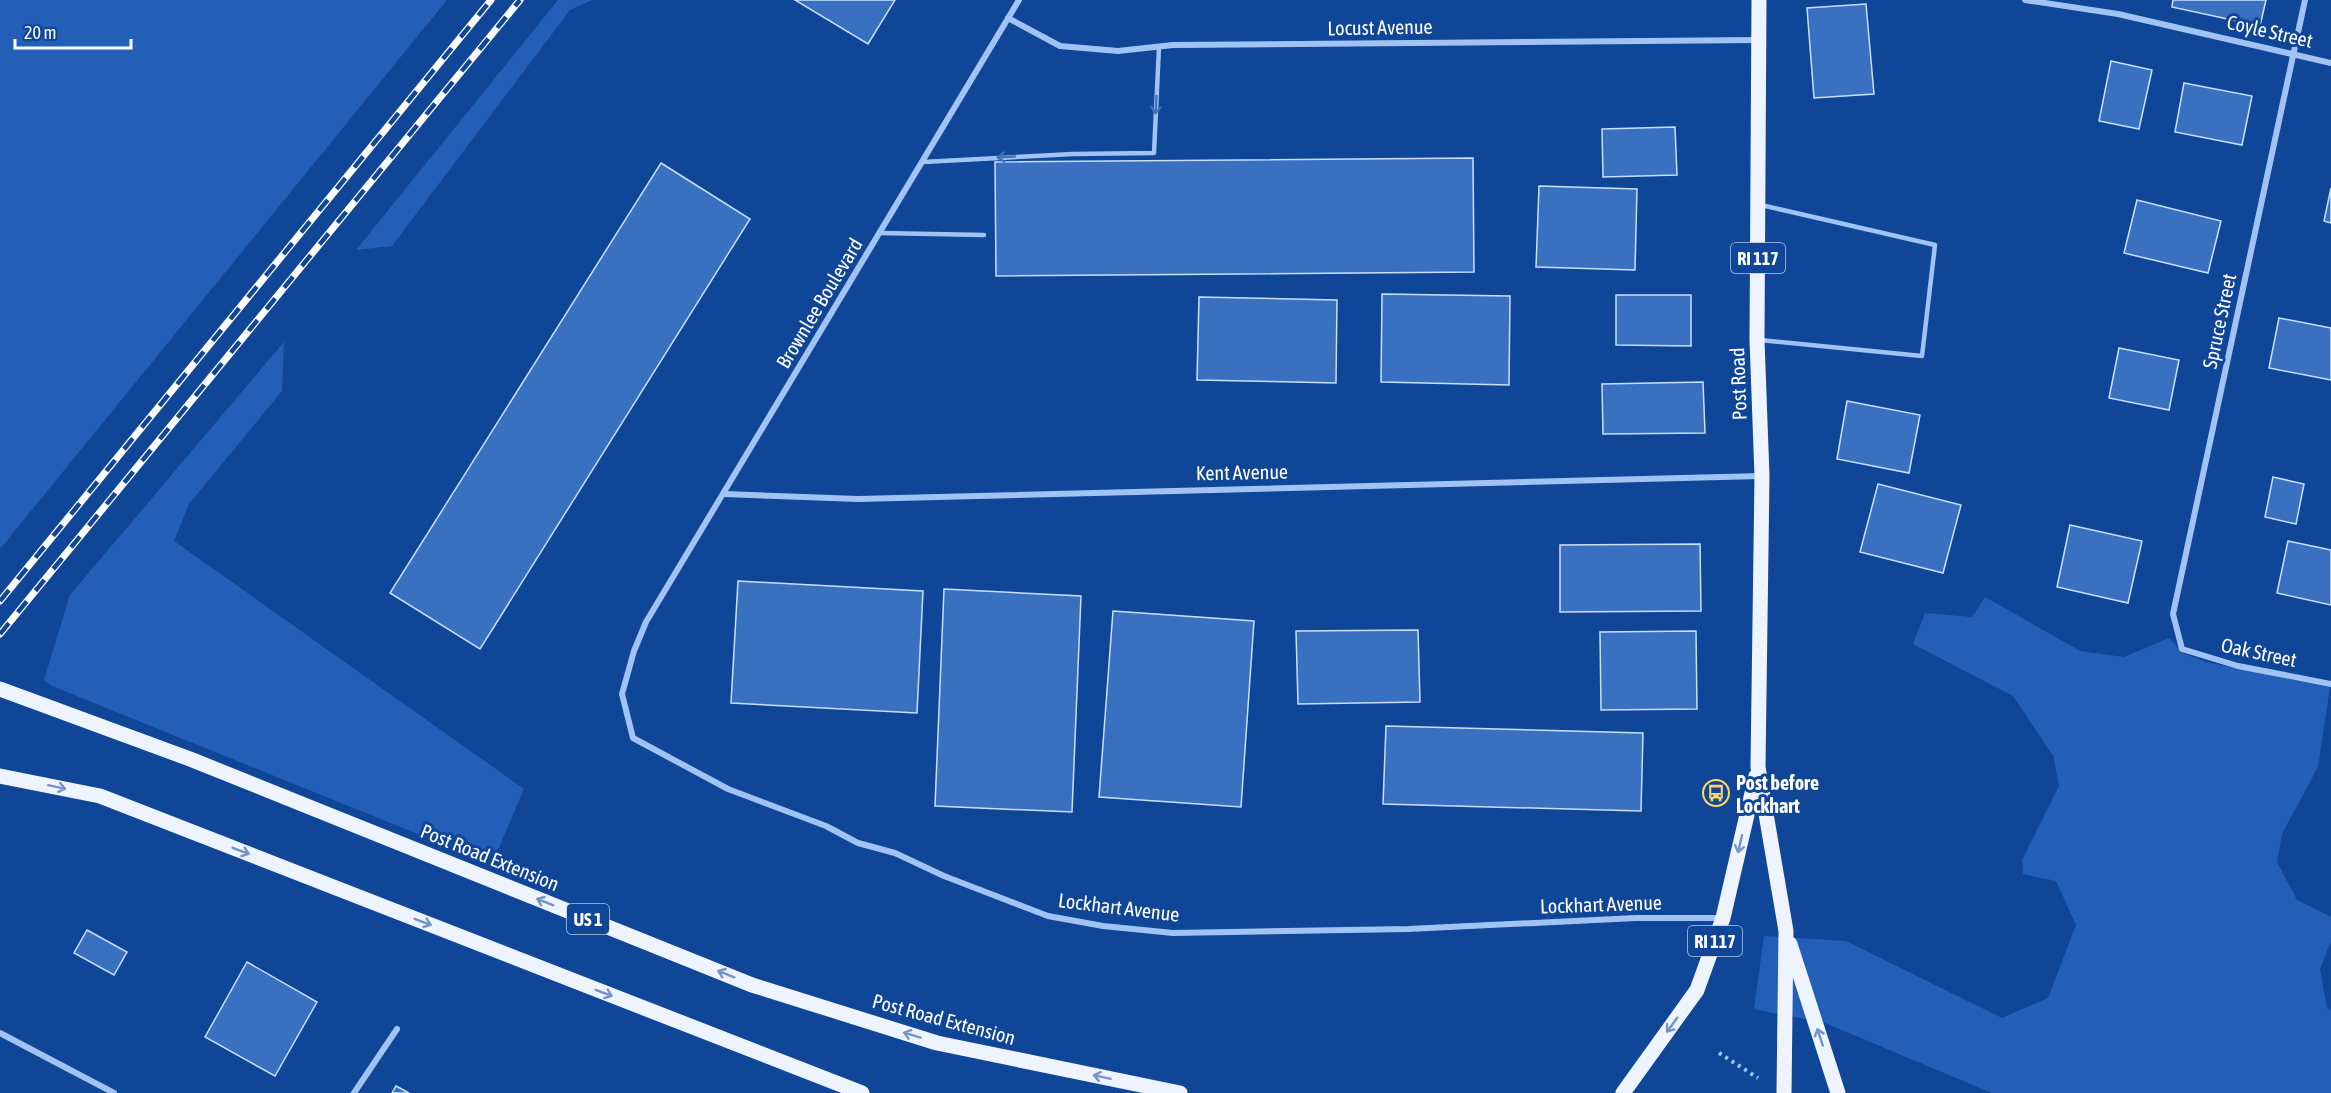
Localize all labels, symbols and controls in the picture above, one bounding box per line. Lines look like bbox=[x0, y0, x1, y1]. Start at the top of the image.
street label: Coyle Street bbox=[2225, 10, 2315, 52]
scale bar bbox=[15, 12, 130, 50]
street label: Locust Avenue bbox=[1327, 15, 1433, 39]
text: 20 m bbox=[24, 22, 56, 43]
one-way arrow bbox=[1151, 95, 1162, 115]
one-way arrow bbox=[997, 152, 1017, 163]
street label: Brownlee Boulevard bbox=[771, 234, 867, 372]
road number: RI 117 bbox=[1731, 243, 1785, 273]
street label: Spruce Street bbox=[2198, 271, 2240, 371]
street label: Post Road bbox=[1725, 347, 1751, 421]
street label: Kent Avenue bbox=[1196, 460, 1288, 484]
street label: Oak Street bbox=[2219, 633, 2299, 671]
place label: Post before Lockhart bbox=[1736, 771, 1819, 817]
bus stop icon: Post before Lockhart bbox=[1701, 778, 1731, 808]
one-way arrow bbox=[47, 782, 67, 793]
street label: Post Road Extension bbox=[417, 819, 563, 895]
one-way arrow bbox=[1734, 835, 1746, 854]
one-way arrow bbox=[231, 846, 250, 857]
street label: Lockhart Avenue bbox=[1057, 888, 1181, 926]
street label: Lockhart Avenue bbox=[1540, 890, 1662, 918]
one-way arrow bbox=[537, 896, 555, 907]
road number: US 1 bbox=[567, 904, 609, 934]
one-way arrow bbox=[413, 917, 432, 928]
road number: RI 117 bbox=[1688, 926, 1742, 956]
one-way arrow bbox=[718, 968, 736, 979]
one-way arrow bbox=[595, 988, 613, 999]
street label: Post Road Extension bbox=[870, 989, 1018, 1049]
one-way arrow bbox=[1666, 1016, 1678, 1032]
one-way arrow bbox=[1814, 1028, 1825, 1047]
one-way arrow bbox=[903, 1029, 922, 1040]
one-way arrow bbox=[1093, 1071, 1112, 1082]

